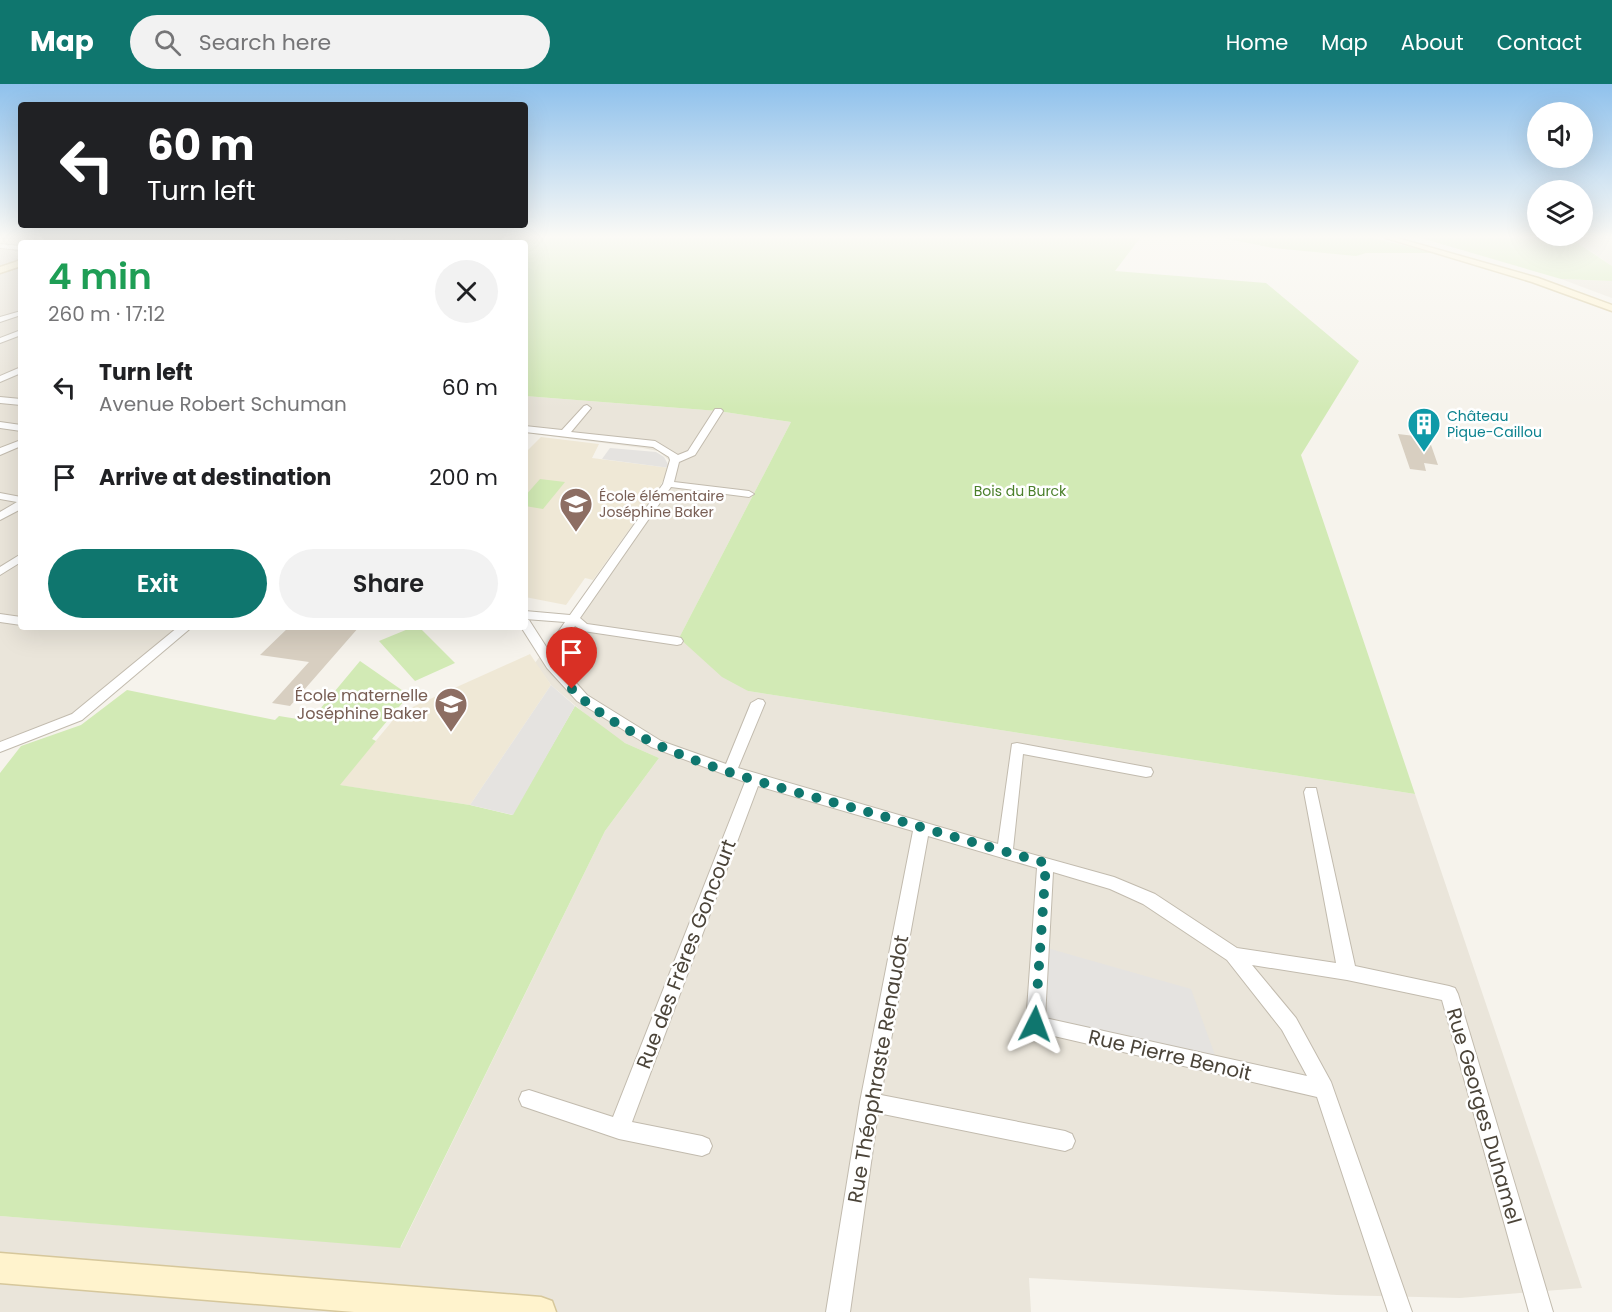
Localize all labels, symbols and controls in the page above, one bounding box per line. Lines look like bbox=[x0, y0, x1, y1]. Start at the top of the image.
search box bbox=[130, 15, 550, 69]
text: Map bbox=[30, 22, 94, 61]
icon: search bbox=[151, 26, 184, 59]
text: Search here bbox=[199, 27, 331, 58]
text: Home bbox=[1226, 28, 1288, 57]
text: Map bbox=[1321, 28, 1368, 57]
text: About bbox=[1401, 28, 1464, 57]
text: Contact bbox=[1497, 28, 1582, 57]
map controls bbox=[1527, 102, 1593, 246]
button: sound bbox=[1527, 102, 1593, 168]
text: 60 m bbox=[147, 116, 255, 175]
icon: left bbox=[48, 126, 126, 204]
text: Turn left bbox=[147, 172, 256, 209]
button: layers bbox=[1527, 180, 1593, 246]
text: 4 min bbox=[48, 251, 152, 302]
button: close bbox=[435, 260, 498, 323]
text: 260 m · 17:12 bbox=[48, 300, 165, 328]
text: Turn left bbox=[99, 357, 193, 388]
icon: left bbox=[48, 371, 81, 404]
text: 60 m bbox=[442, 372, 498, 403]
text: Avenue Robert Schuman bbox=[99, 390, 347, 418]
building icon: Château Pique-Caillou bbox=[1406, 406, 1442, 453]
place label: Château Pique-Caillou bbox=[1447, 406, 1542, 442]
icon: arrive bbox=[48, 461, 81, 494]
text: Arrive at destination bbox=[99, 462, 331, 493]
text: 200 m bbox=[429, 462, 498, 493]
park label: Bois du Burck bbox=[974, 481, 1067, 501]
school or university icon: École élémentaire Joséphine Baker bbox=[558, 486, 594, 533]
place label: École élémentaire Joséphine Baker bbox=[599, 486, 725, 522]
button: Exit bbox=[48, 549, 267, 618]
button: Share bbox=[279, 549, 498, 618]
pin bbox=[546, 627, 597, 689]
icon: arrive bbox=[555, 636, 588, 669]
place label: École maternelle Joséphine Baker bbox=[295, 684, 428, 725]
school or university icon: École maternelle Joséphine Baker bbox=[433, 686, 469, 733]
street label: Rue des Frères Goncourt bbox=[629, 835, 743, 1073]
street label: Rue Théophraste Renaudot bbox=[841, 933, 915, 1205]
position arrow bbox=[1003, 992, 1067, 1056]
street label: Rue Georges Duhamel bbox=[1440, 1005, 1528, 1227]
street label: Rue Pierre Benoit bbox=[1086, 1023, 1254, 1087]

